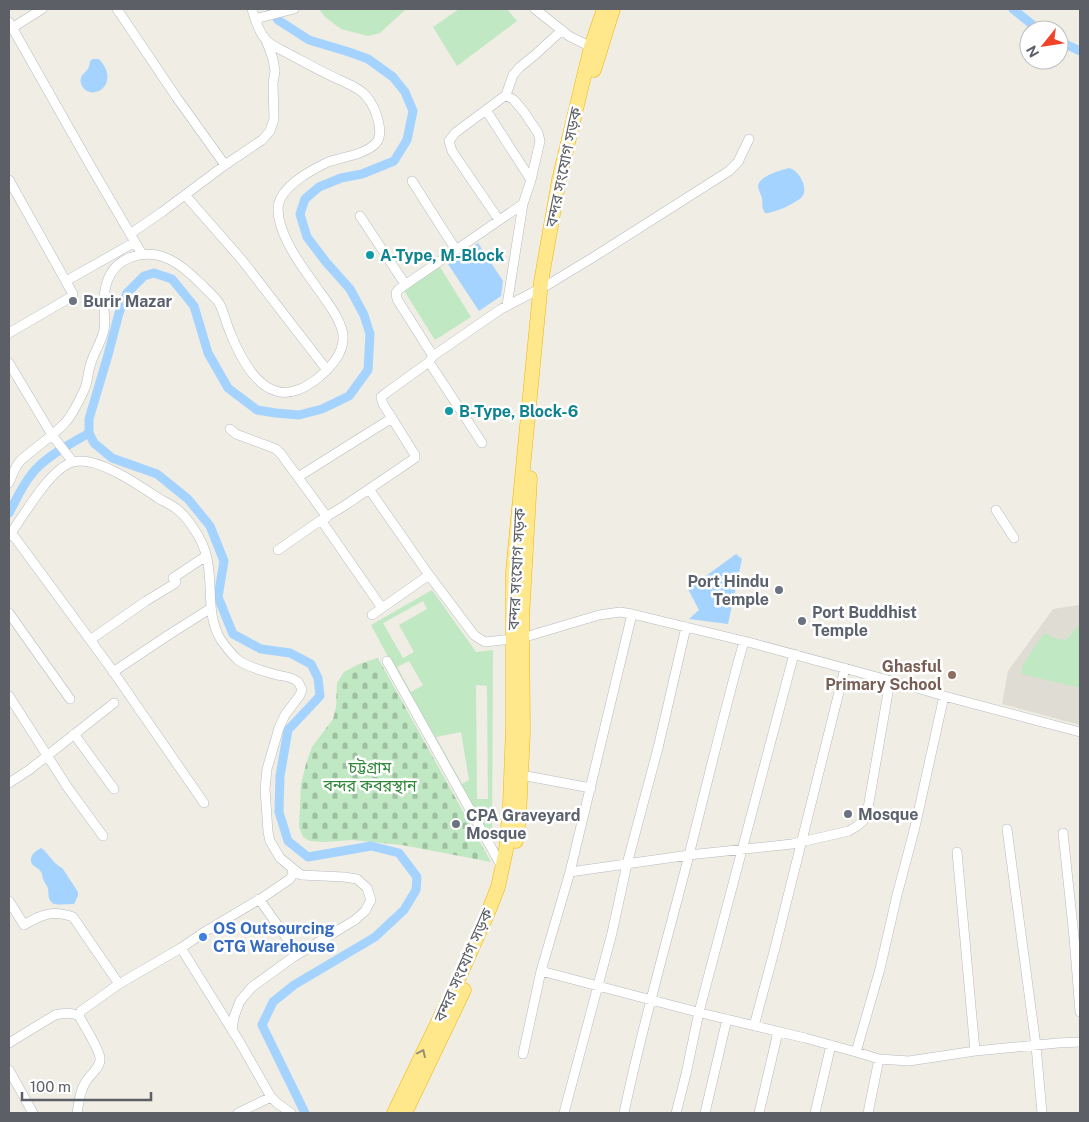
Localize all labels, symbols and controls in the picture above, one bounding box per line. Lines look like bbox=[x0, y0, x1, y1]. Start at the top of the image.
north arrow bbox=[1019, 20, 1069, 70]
text: N bbox=[1023, 43, 1042, 60]
street label: বন্দর সংযোগ সড়ক bbox=[541, 104, 586, 230]
place label: A-Type, M-Block bbox=[380, 246, 504, 265]
marker: A-Type, M-Block bbox=[364, 249, 376, 261]
place label: Burir Mazar bbox=[83, 292, 172, 311]
marker: Burir Mazar bbox=[67, 295, 79, 307]
place label: B-Type, Block-6 bbox=[459, 402, 578, 421]
marker: B-Type, Block-6 bbox=[443, 405, 455, 417]
street label: বন্দর সংযোগ সড়ক bbox=[504, 506, 529, 632]
place label: Port Hindu Temple bbox=[687, 572, 769, 609]
marker: Port Hindu Temple bbox=[773, 584, 785, 596]
place label: Port Buddhist Temple bbox=[812, 603, 917, 640]
marker: Port Buddhist Temple bbox=[796, 615, 808, 627]
place label: Ghasful Primary School bbox=[825, 657, 942, 694]
marker: Ghasful Primary School bbox=[946, 669, 958, 681]
park label: চট্টগ্রাম বন্দর কবরস্থান bbox=[322, 758, 417, 795]
place label: Mosque bbox=[858, 805, 919, 824]
place label: CPA Graveyard Mosque bbox=[466, 806, 581, 843]
marker: Mosque bbox=[842, 808, 854, 820]
marker: CPA Graveyard Mosque bbox=[450, 818, 462, 830]
street label: বন্দর সংযোগ সড়ক bbox=[430, 905, 497, 1026]
place label: OS Outsourcing CTG Warehouse bbox=[213, 919, 335, 956]
marker: OS Outsourcing CTG Warehouse bbox=[197, 931, 209, 943]
one-way arrow bbox=[416, 1049, 427, 1058]
scale bar bbox=[22, 1070, 151, 1102]
text: 100 m bbox=[30, 1078, 71, 1095]

